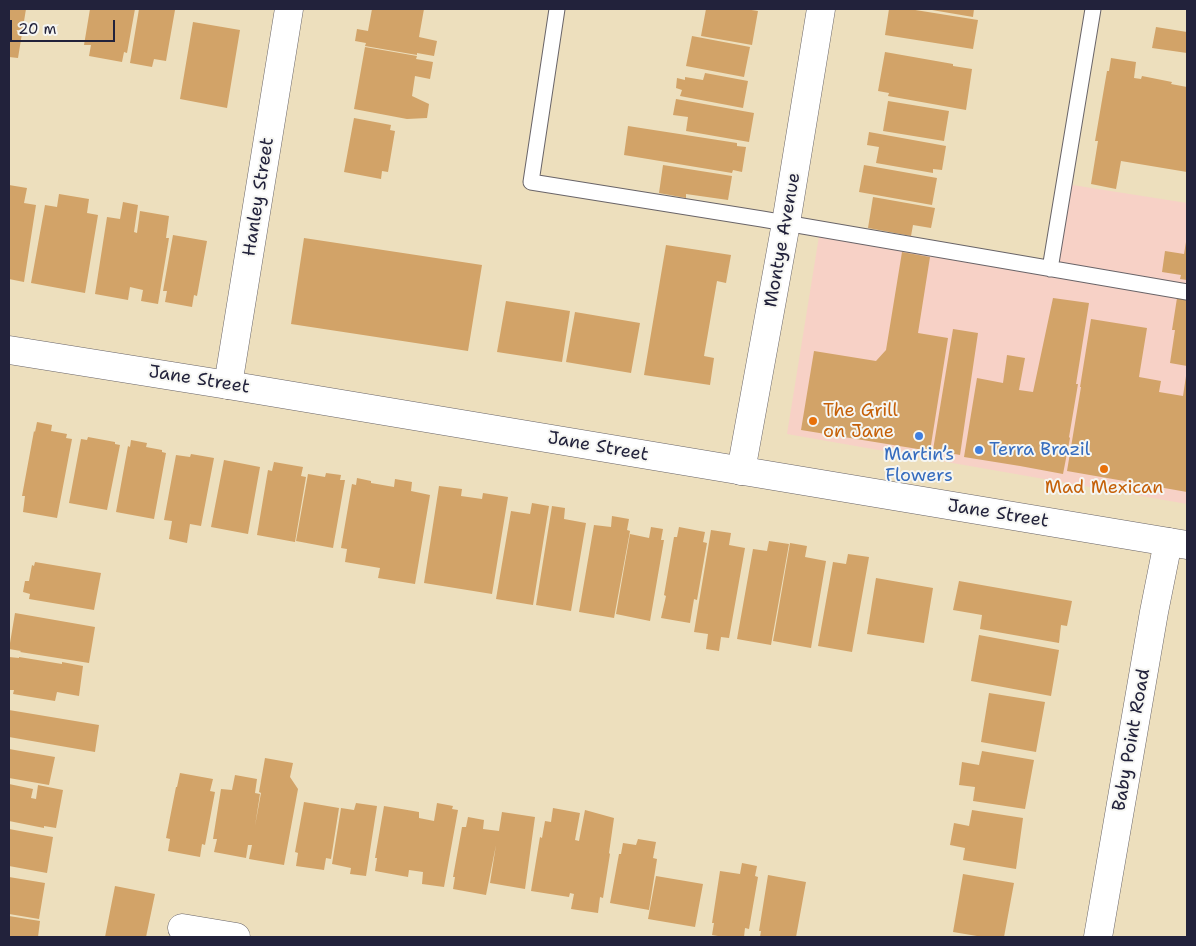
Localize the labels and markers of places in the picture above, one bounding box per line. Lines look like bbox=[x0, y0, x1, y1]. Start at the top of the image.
place label: The Grill on Jane bbox=[823, 400, 898, 442]
marker: The Grill on Jane bbox=[807, 415, 819, 427]
marker: Martin’s Flowers bbox=[913, 430, 925, 442]
place label: Terra Brazil bbox=[989, 439, 1090, 461]
place label: Martin’s Flowers bbox=[884, 444, 954, 486]
marker: Terra Brazil bbox=[973, 444, 985, 456]
marker: Mad Mexican bbox=[1098, 463, 1110, 475]
place label: Mad Mexican bbox=[1045, 477, 1163, 499]

